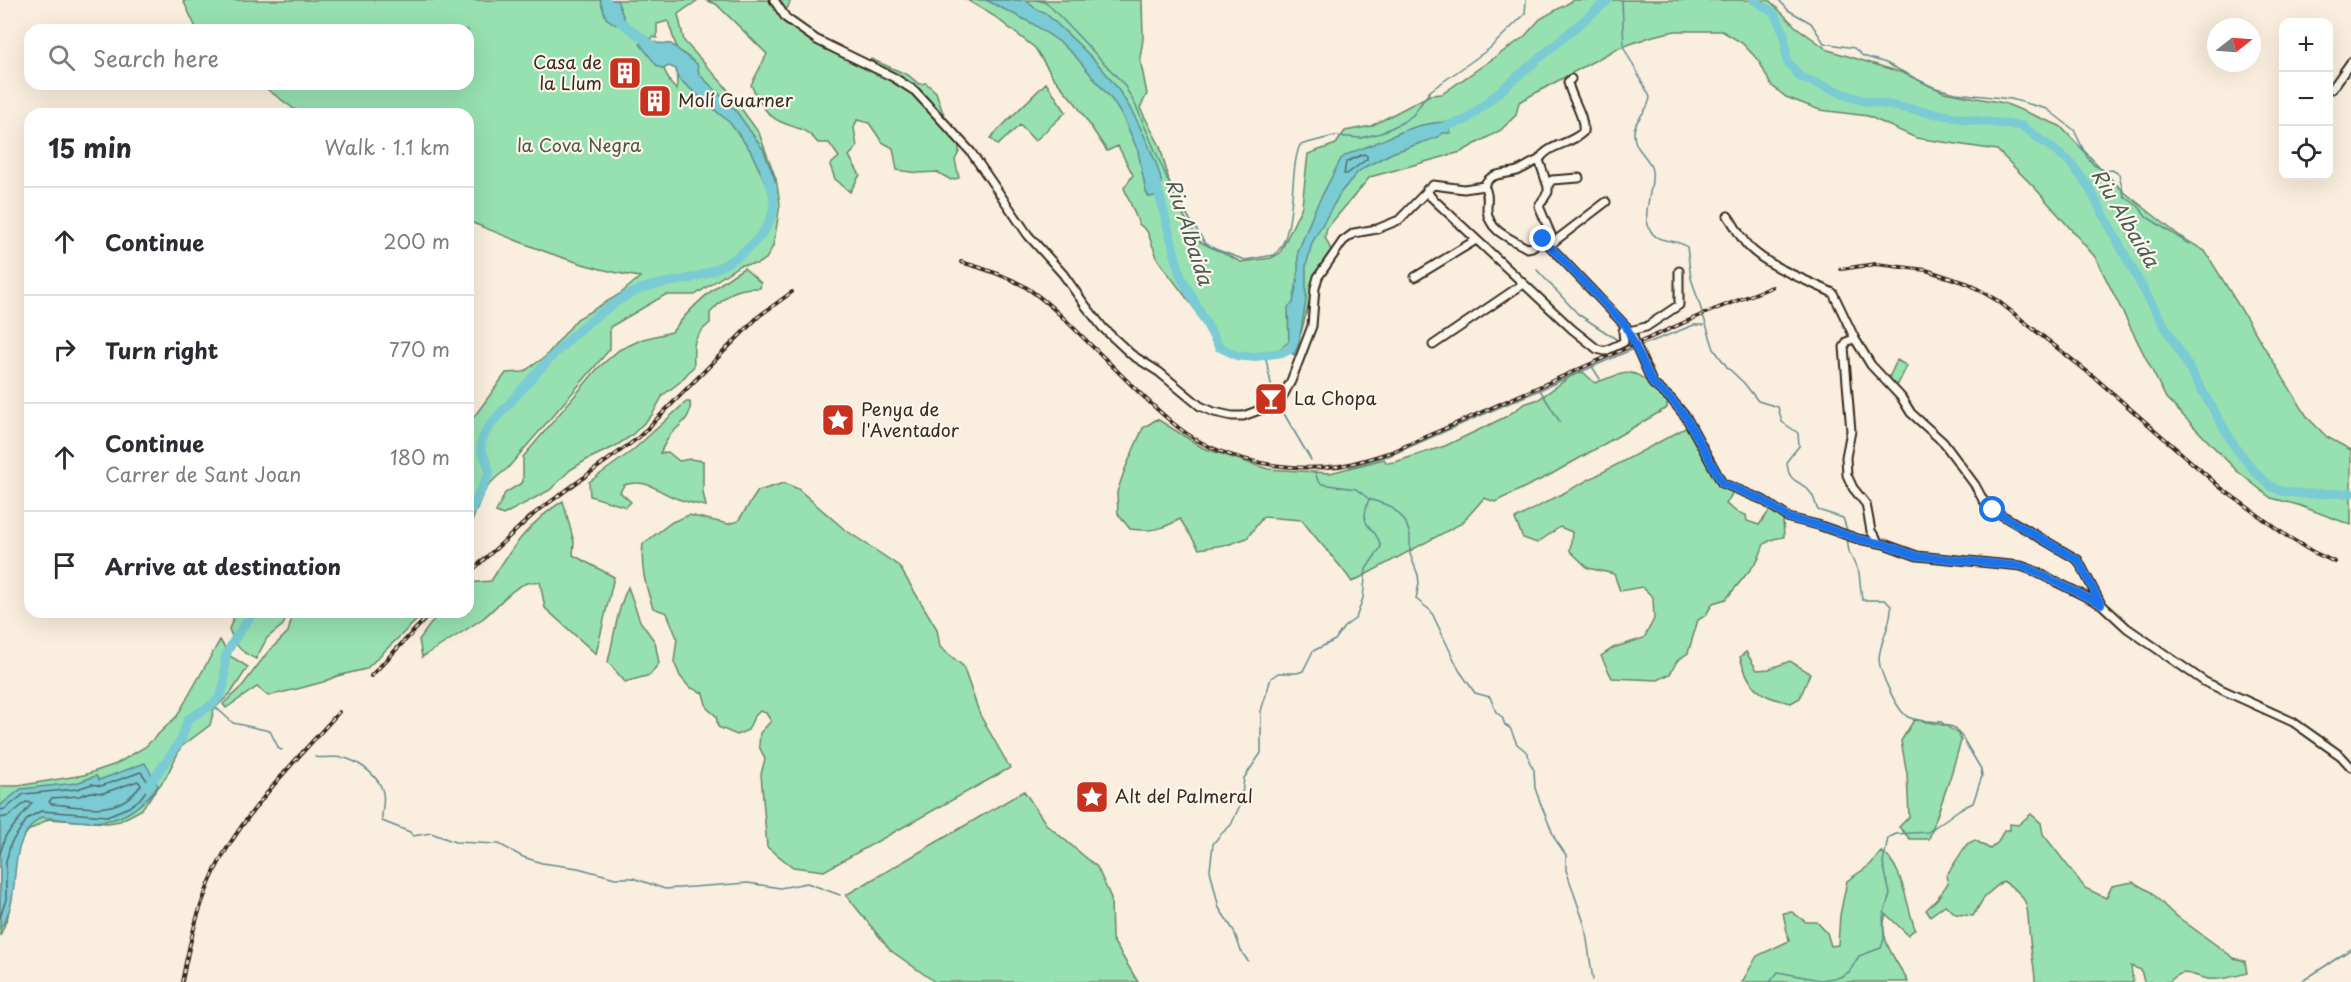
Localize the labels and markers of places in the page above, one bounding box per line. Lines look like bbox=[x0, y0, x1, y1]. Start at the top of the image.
place label: Casa de la Llum bbox=[533, 48, 602, 96]
building icon: Casa de la Llum bbox=[607, 55, 643, 91]
building icon: Molí Guarner bbox=[637, 83, 673, 119]
place label: Molí Guarner bbox=[678, 86, 794, 113]
bar icon: La Chopa bbox=[1253, 381, 1289, 417]
place label: La Chopa bbox=[1294, 384, 1376, 411]
place label: Penya de l'Aventador bbox=[861, 395, 960, 443]
place icon: Penya de l'Aventador bbox=[820, 402, 856, 438]
place icon: Alt del Palmeral bbox=[1074, 779, 1110, 815]
place label: Alt del Palmeral bbox=[1115, 782, 1253, 809]

